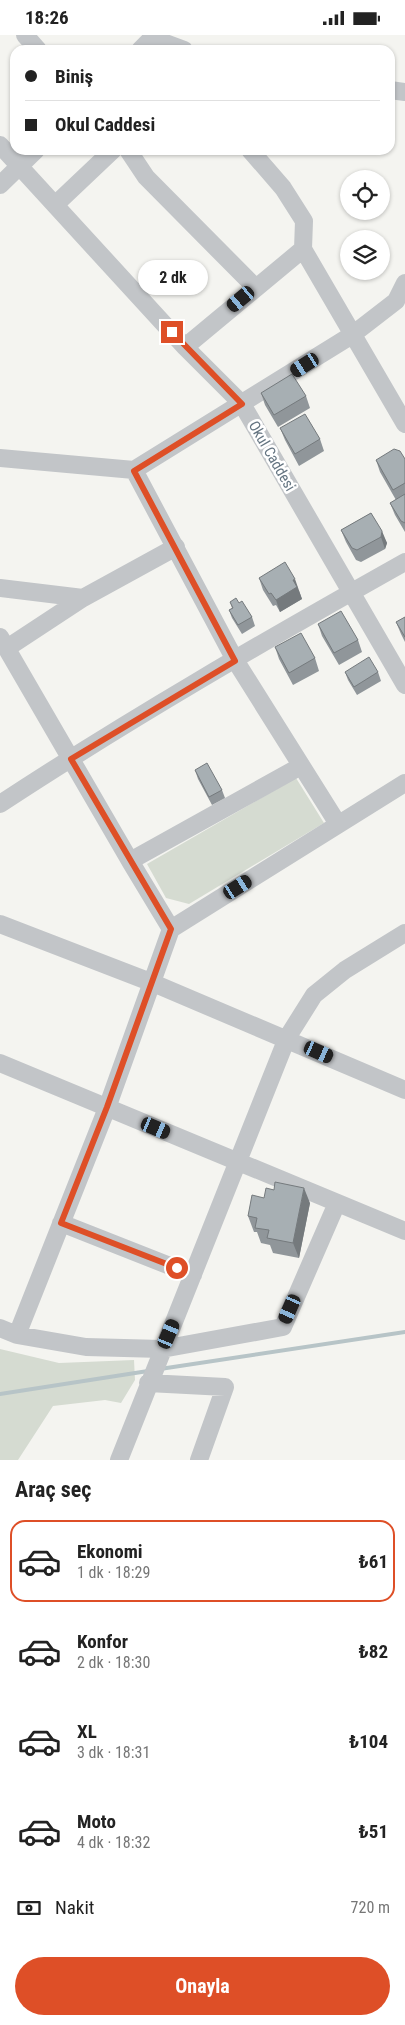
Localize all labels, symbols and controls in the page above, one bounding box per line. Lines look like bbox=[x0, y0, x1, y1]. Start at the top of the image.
text: 18:26 bbox=[25, 6, 69, 29]
text: Biniş bbox=[55, 65, 93, 88]
text: Okul Caddesi bbox=[55, 113, 155, 136]
map controls bbox=[340, 170, 390, 280]
button: locate bbox=[340, 170, 390, 220]
button: layers bbox=[340, 230, 390, 280]
callout: 2 dk bbox=[137, 259, 207, 295]
text: 2 dk bbox=[159, 268, 187, 287]
car bbox=[224, 284, 257, 314]
route end bbox=[161, 321, 183, 343]
car bbox=[288, 351, 321, 379]
street label: Okul Caddesi bbox=[245, 418, 299, 494]
car bbox=[221, 873, 254, 901]
car bbox=[302, 1039, 335, 1065]
car bbox=[139, 1115, 172, 1141]
route start bbox=[166, 1257, 188, 1279]
car bbox=[277, 1292, 302, 1326]
car bbox=[156, 1317, 181, 1351]
text: Araç seç bbox=[15, 1477, 91, 1502]
icon: car bbox=[17, 1539, 62, 1584]
text: Ekonomi bbox=[77, 1540, 143, 1563]
text: ₺61 bbox=[359, 1550, 388, 1573]
text: 1 dk · 18:29 bbox=[77, 1563, 150, 1582]
icon: car bbox=[17, 1629, 62, 1674]
text: Konfor bbox=[77, 1630, 128, 1653]
text: ₺82 bbox=[359, 1640, 388, 1663]
text: 2 dk · 18:30 bbox=[77, 1653, 150, 1672]
icon: car bbox=[17, 1719, 62, 1764]
text: XL bbox=[77, 1720, 97, 1743]
text: ₺104 bbox=[349, 1730, 388, 1753]
text: 3 dk · 18:31 bbox=[77, 1743, 150, 1762]
icon: car bbox=[17, 1809, 62, 1854]
text: Moto bbox=[77, 1810, 116, 1833]
text: ₺51 bbox=[359, 1820, 388, 1843]
text: 4 dk · 18:32 bbox=[77, 1833, 150, 1852]
icon: cash bbox=[15, 1894, 43, 1922]
text: Nakit bbox=[55, 1896, 94, 1919]
text: 720 m bbox=[351, 1898, 390, 1917]
button: Onayla bbox=[15, 1957, 390, 2015]

